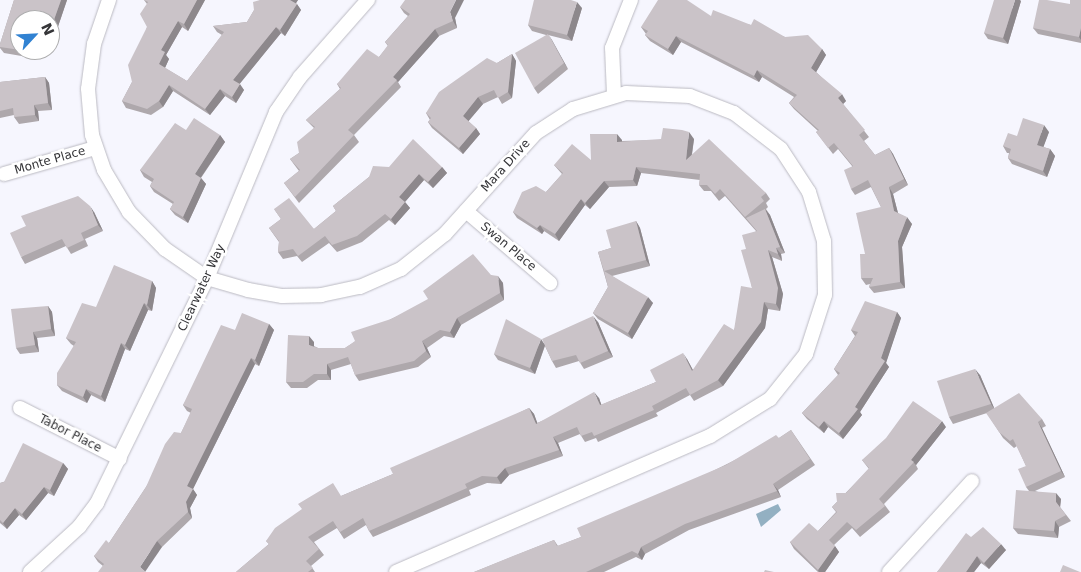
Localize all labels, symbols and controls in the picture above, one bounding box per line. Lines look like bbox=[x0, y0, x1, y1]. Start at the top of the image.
north arrow bbox=[10, 10, 60, 60]
text: N bbox=[38, 20, 57, 38]
street label: Mara Drive bbox=[479, 137, 533, 195]
street label: Monte Place bbox=[13, 144, 87, 178]
street label: Swan Place bbox=[477, 220, 539, 274]
street label: Clearwater Way bbox=[175, 242, 229, 334]
street label: Tabor Place bbox=[36, 412, 104, 456]

